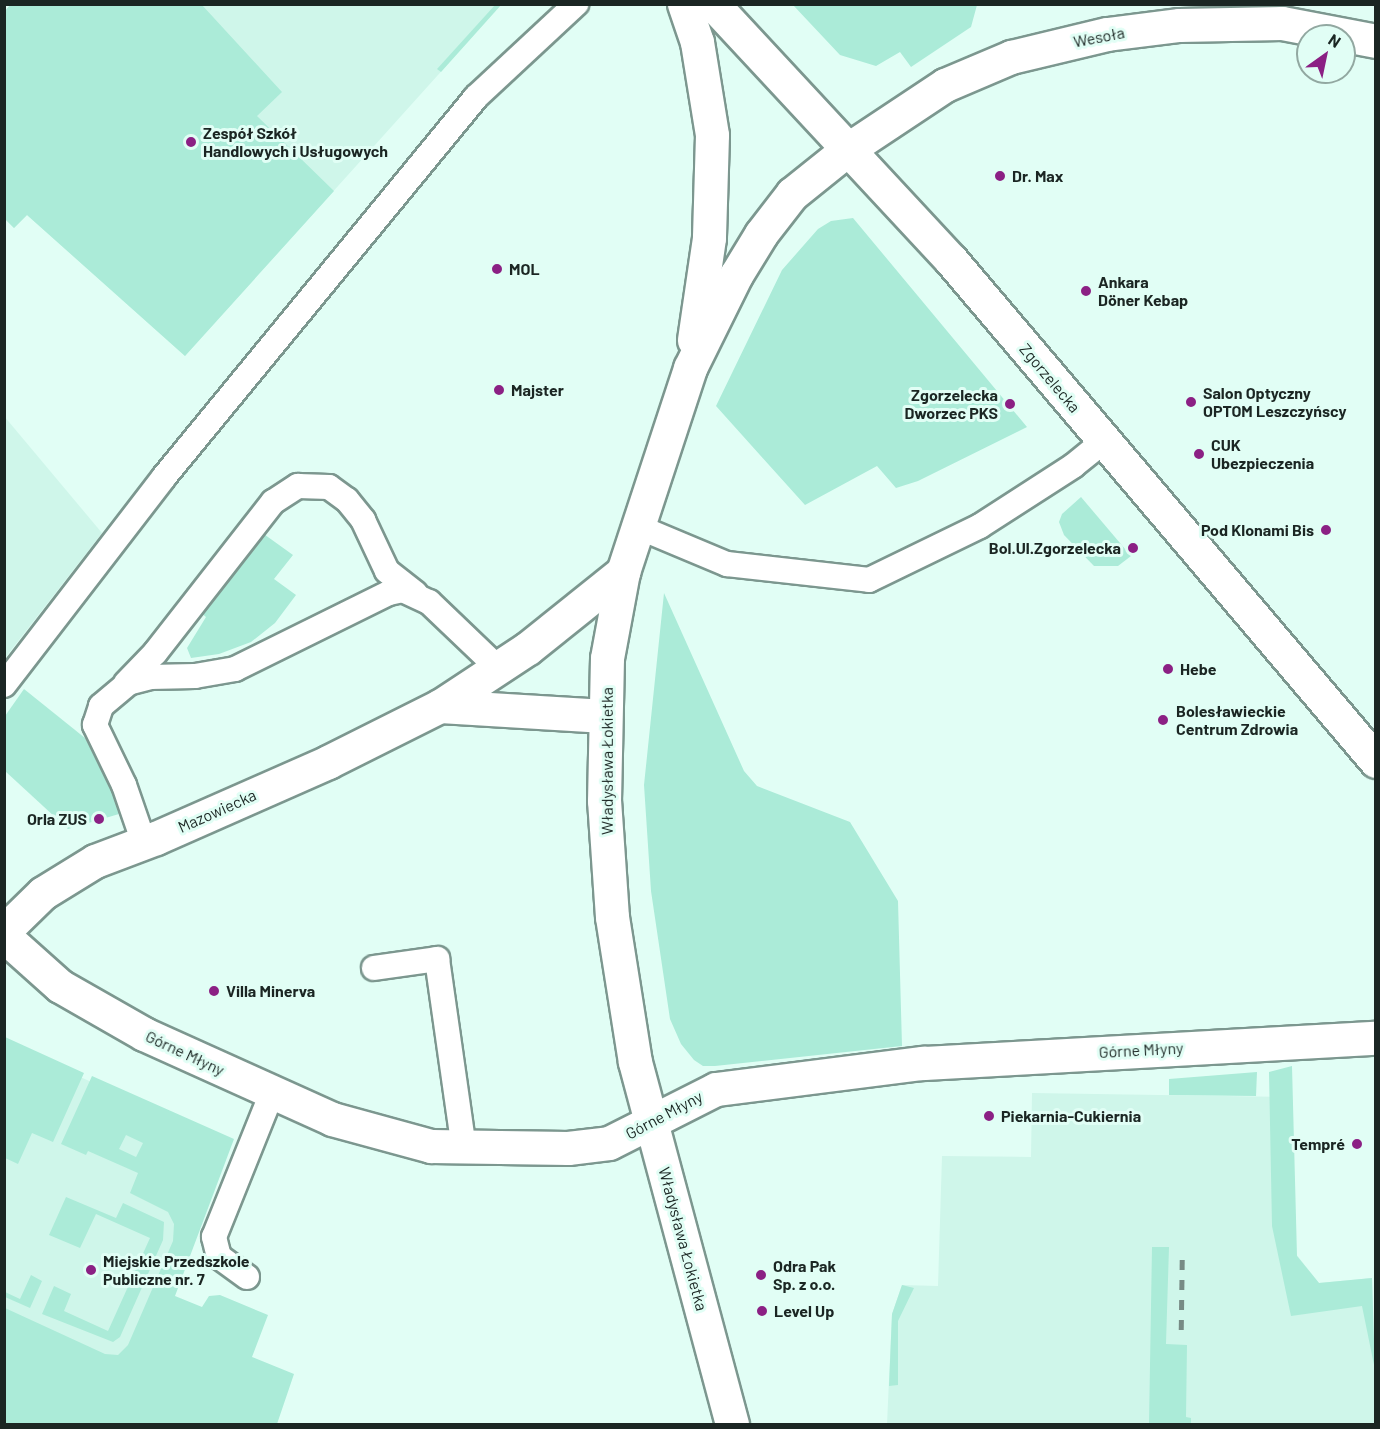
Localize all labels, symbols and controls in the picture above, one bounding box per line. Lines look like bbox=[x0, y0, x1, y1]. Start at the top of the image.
street label: Wesoła bbox=[1072, 23, 1126, 51]
north arrow bbox=[1296, 24, 1356, 84]
text: N bbox=[1325, 29, 1345, 51]
place label: Zespół Szkół Handlowych i Usługowych bbox=[203, 123, 388, 161]
marker: Zespół Szkół Handlowych i Usługowych bbox=[184, 135, 198, 149]
place label: Dr. Max bbox=[1012, 166, 1063, 186]
marker: Dr. Max bbox=[993, 169, 1007, 183]
place label: MOL bbox=[509, 259, 540, 279]
marker: MOL bbox=[490, 262, 504, 276]
place label: Ankara Döner Kebap bbox=[1098, 272, 1188, 310]
marker: Ankara Döner Kebap bbox=[1079, 284, 1093, 298]
street label: Zgorzelecka bbox=[1016, 340, 1084, 416]
place label: Majster bbox=[511, 380, 564, 400]
marker: Majster bbox=[492, 383, 506, 397]
place label: Salon Optyczny OPTOM Leszczyńscy bbox=[1203, 383, 1347, 421]
place label: Zgorzelecka Dworzec PKS bbox=[904, 385, 998, 423]
marker: Salon Optyczny OPTOM Leszczyńscy bbox=[1184, 395, 1198, 409]
marker: Zgorzelecka Dworzec PKS bbox=[1003, 397, 1017, 411]
place label: CUK Ubezpieczenia bbox=[1211, 435, 1314, 473]
marker: CUK Ubezpieczenia bbox=[1192, 447, 1206, 461]
place label: Pod Klonami Bis bbox=[1201, 520, 1314, 540]
marker: Pod Klonami Bis bbox=[1319, 523, 1333, 537]
place label: Bol.Ul.Zgorzelecka bbox=[989, 538, 1121, 558]
marker: Bol.Ul.Zgorzelecka bbox=[1126, 541, 1140, 555]
place label: Hebe bbox=[1180, 659, 1217, 679]
marker: Hebe bbox=[1161, 662, 1175, 676]
street label: Władysława Łokietka bbox=[597, 687, 617, 835]
place label: Bolesławieckie Centrum Zdrowia bbox=[1176, 701, 1298, 739]
marker: Bolesławieckie Centrum Zdrowia bbox=[1154, 711, 1172, 729]
street label: Mazowiecka bbox=[175, 785, 259, 837]
place label: Orla ZUS bbox=[27, 809, 87, 829]
marker: Orla ZUS bbox=[92, 812, 106, 826]
place label: Villa Minerva bbox=[226, 981, 315, 1001]
marker: Villa Minerva bbox=[207, 984, 221, 998]
street label: Górne Młyny bbox=[143, 1026, 227, 1080]
street label: Górne Młyny bbox=[1098, 1038, 1184, 1062]
street label: Górne Młyny bbox=[622, 1087, 706, 1143]
place label: Piekarnia-Cukiernia bbox=[1001, 1106, 1141, 1126]
marker: Piekarnia-Cukiernia bbox=[982, 1109, 996, 1123]
place label: Tempré bbox=[1291, 1134, 1345, 1154]
marker: Tempré bbox=[1350, 1137, 1364, 1151]
street label: Władysława Łokietka bbox=[655, 1165, 711, 1313]
place label: Miejskie Przedszkole Publiczne nr. 7 bbox=[103, 1251, 250, 1289]
place label: Odra Pak Sp. z o.o. bbox=[773, 1256, 836, 1294]
marker: Miejskie Przedszkole Publiczne nr. 7 bbox=[84, 1263, 98, 1277]
marker: Odra Pak Sp. z o.o. bbox=[754, 1268, 768, 1282]
place label: Level Up bbox=[774, 1301, 834, 1321]
marker: Level Up bbox=[755, 1304, 769, 1318]

